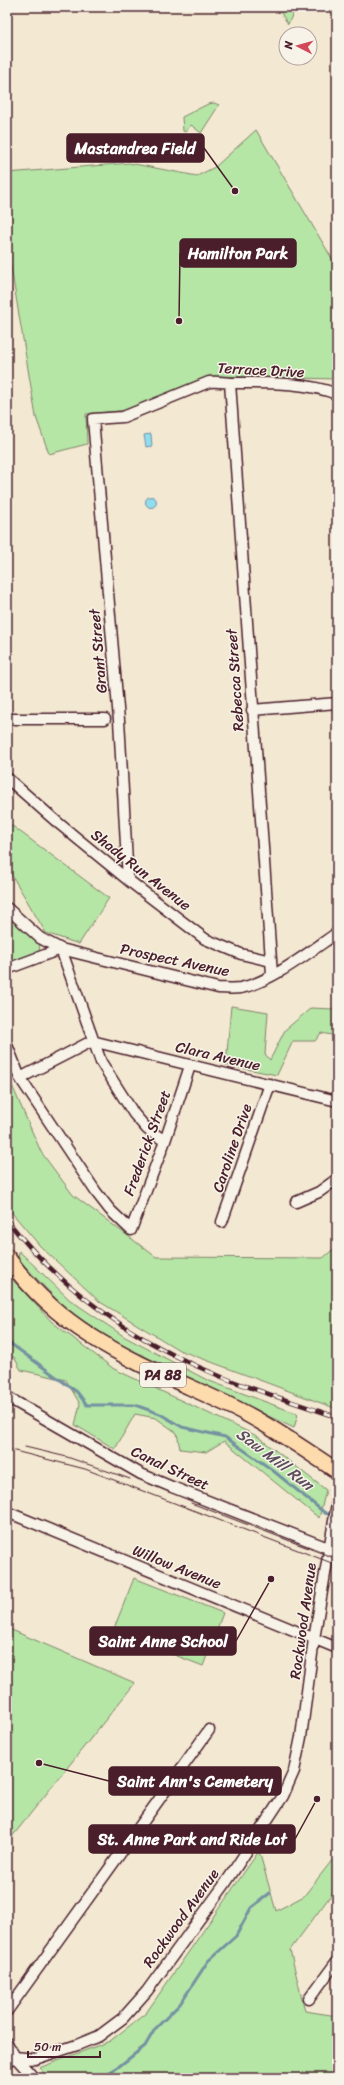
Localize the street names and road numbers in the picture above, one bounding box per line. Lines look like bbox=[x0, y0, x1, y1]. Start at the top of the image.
street label: Terrace Drive bbox=[217, 355, 305, 385]
street label: Grant Street bbox=[81, 607, 115, 694]
street label: Rebecca Street bbox=[218, 627, 252, 732]
street label: Shady Run Avenue bbox=[85, 822, 197, 918]
street label: Prospect Avenue bbox=[118, 936, 232, 984]
street label: Clara Avenue bbox=[173, 1034, 263, 1078]
street label: Frederick Street bbox=[116, 1086, 178, 1200]
street label: Caroline Drive bbox=[205, 1100, 259, 1196]
road number: PA 88 bbox=[140, 1363, 186, 1387]
street label: Canal Street bbox=[127, 1439, 214, 1498]
street label: Willow Avenue bbox=[129, 1537, 226, 1597]
street label: Rockwood Avenue bbox=[282, 1561, 324, 1681]
street label: Rockwood Avenue bbox=[136, 1863, 226, 1973]

